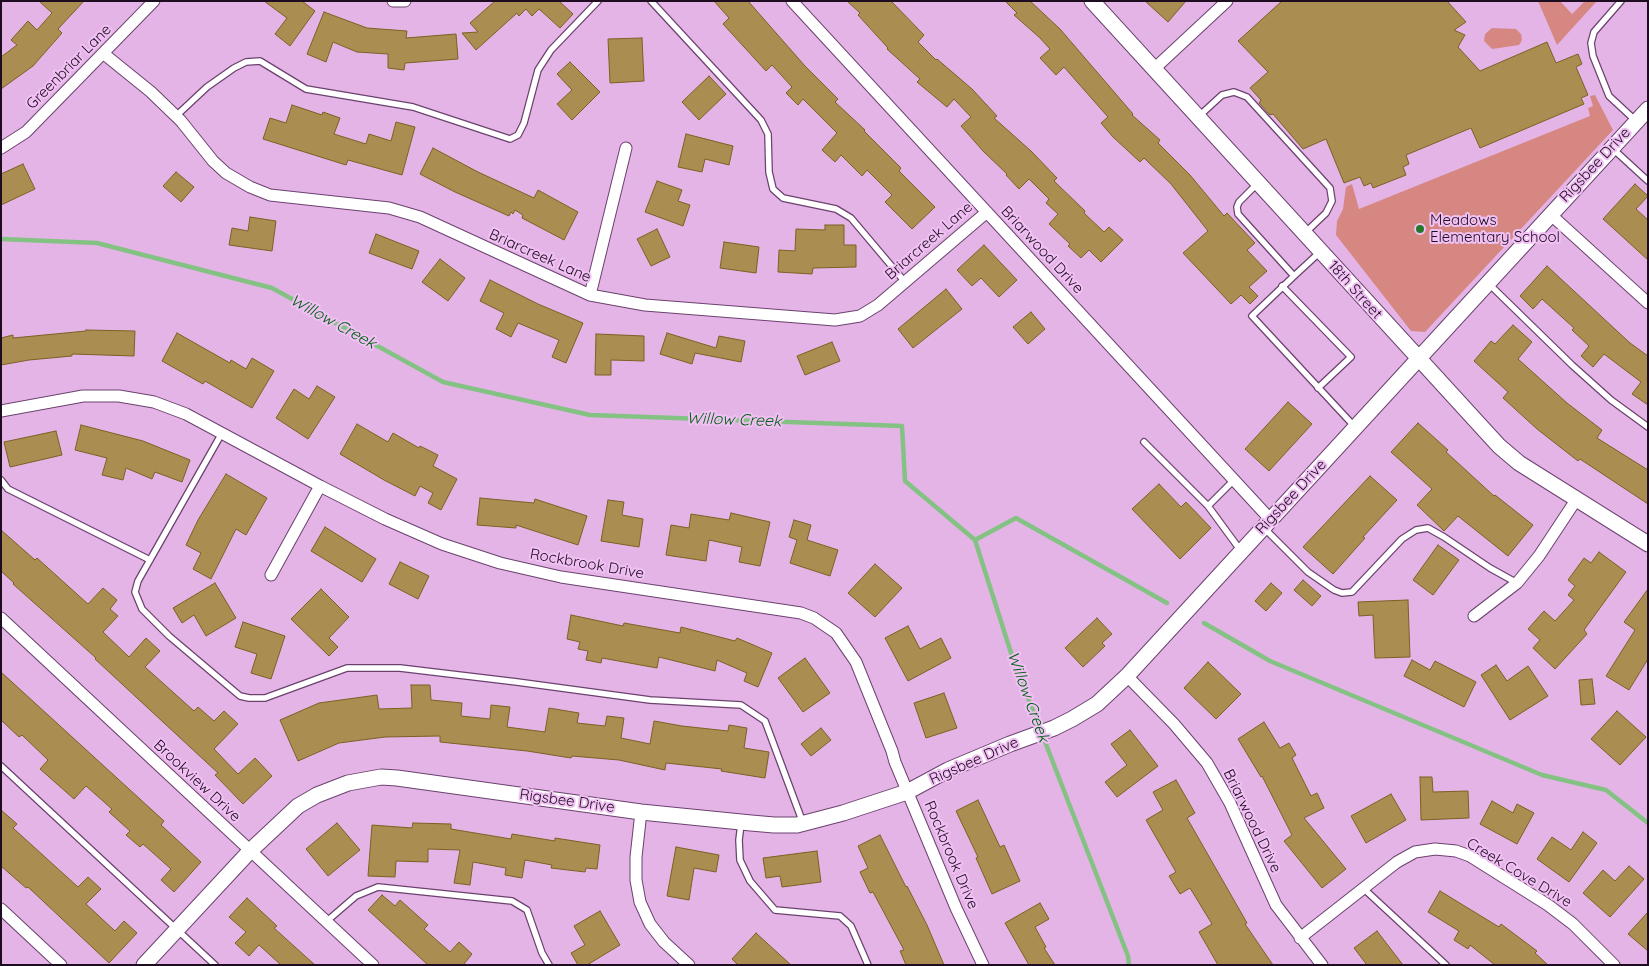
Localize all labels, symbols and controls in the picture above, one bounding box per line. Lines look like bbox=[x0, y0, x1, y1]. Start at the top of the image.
street label: Greenbriar Lane bbox=[23, 21, 115, 113]
street label: Rigsbee Drive bbox=[1556, 124, 1634, 206]
street label: Briarcreek Lane bbox=[882, 198, 976, 284]
street label: Briarwood Drive bbox=[997, 203, 1087, 297]
place label: Meadows Elementary School bbox=[1430, 211, 1560, 246]
marker: Meadows Elementary School bbox=[1414, 223, 1426, 235]
street label: Briarcreek Lane bbox=[486, 225, 594, 287]
street label: 18th Street bbox=[1324, 257, 1386, 323]
water label: Willow Creek bbox=[287, 291, 379, 353]
water label: Willow Creek bbox=[686, 409, 782, 431]
street label: Rigsbee Drive bbox=[1252, 456, 1330, 538]
street label: Rockbrook Drive bbox=[528, 545, 646, 583]
water label: Willow Creek bbox=[1003, 649, 1053, 745]
street label: Rigsbee Drive bbox=[927, 733, 1021, 789]
street label: Brookview Drive bbox=[150, 736, 244, 826]
street label: Briarwood Drive bbox=[1219, 766, 1285, 876]
street label: Rigsbee Drive bbox=[518, 785, 616, 817]
street label: Rockbrook Drive bbox=[920, 798, 982, 912]
street label: Creek Cove Drive bbox=[1463, 834, 1575, 912]

